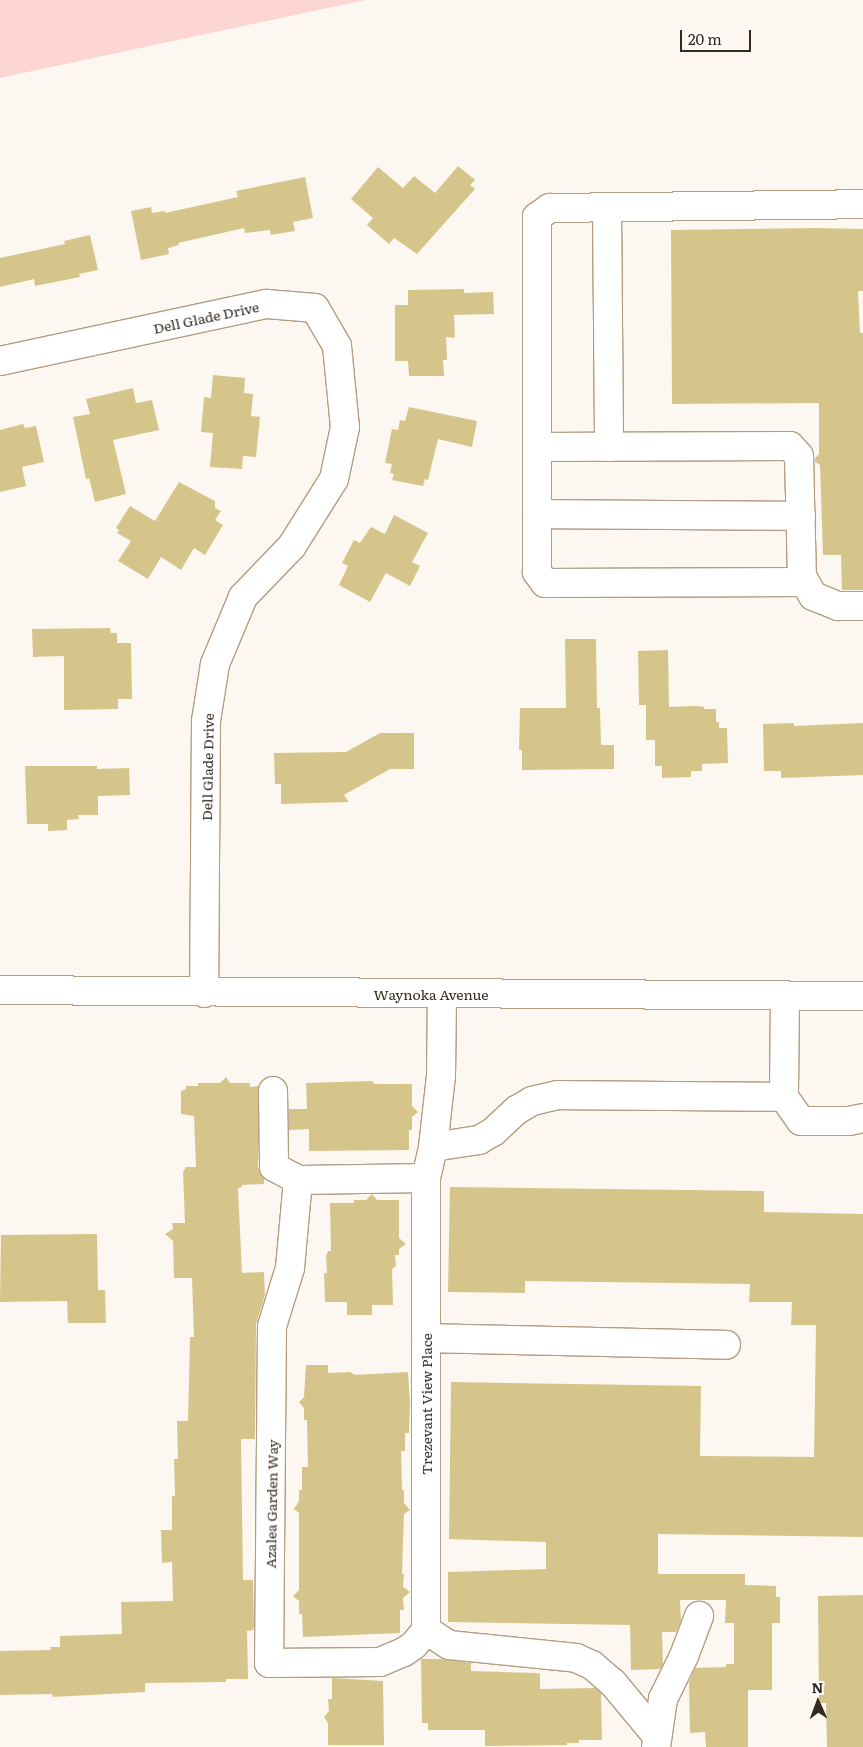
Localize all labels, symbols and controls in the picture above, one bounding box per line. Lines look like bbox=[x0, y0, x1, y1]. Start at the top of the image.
scale bar bbox=[683, 20, 754, 52]
text: 20 m bbox=[688, 27, 722, 50]
street label: Dell Glade Drive bbox=[151, 298, 261, 336]
street label: Dell Glade Drive bbox=[198, 713, 216, 821]
street label: Waynoka Avenue bbox=[373, 986, 489, 1002]
street label: Trezevant View Place bbox=[418, 1333, 434, 1475]
street label: Azalea Garden Way bbox=[261, 1439, 281, 1569]
north arrow bbox=[793, 1677, 843, 1727]
text: N bbox=[811, 1677, 824, 1697]

